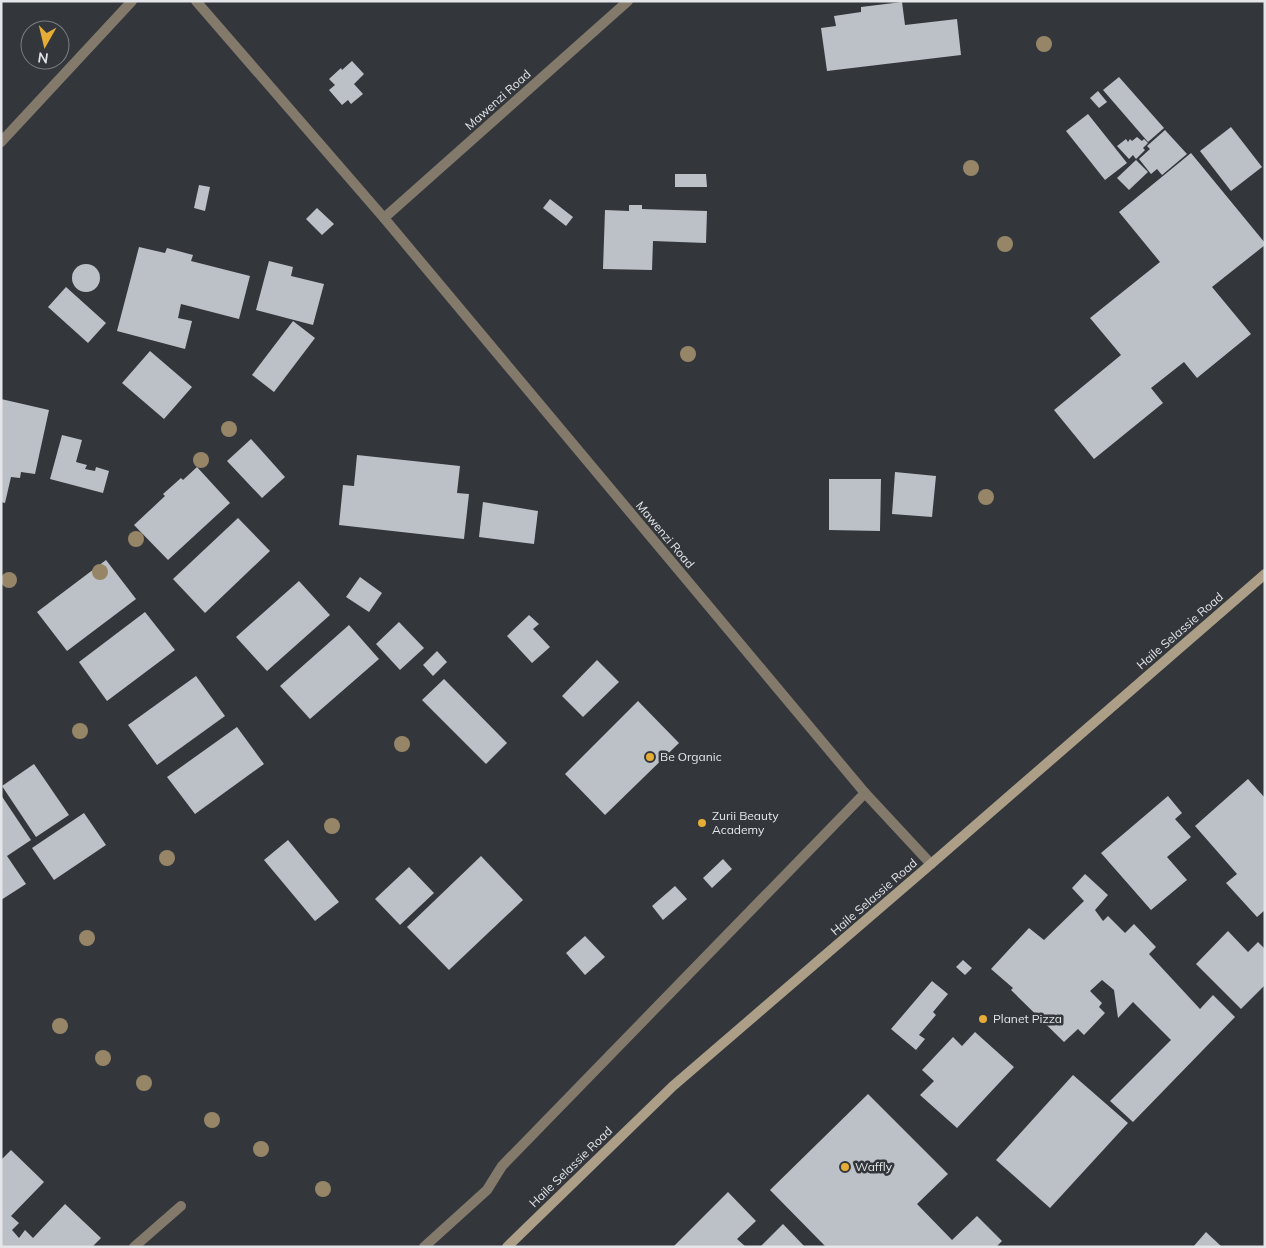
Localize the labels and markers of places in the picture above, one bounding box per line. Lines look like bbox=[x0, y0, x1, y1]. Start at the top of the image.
place label: Be Organic bbox=[660, 749, 722, 764]
marker: Be Organic bbox=[644, 751, 656, 763]
place label: Zurii Beauty Academy bbox=[712, 808, 779, 837]
marker: Zurii Beauty Academy bbox=[696, 817, 708, 829]
place label: Planet Pizza bbox=[993, 1011, 1062, 1026]
marker: Planet Pizza bbox=[977, 1013, 989, 1025]
place label: Waffly bbox=[855, 1159, 893, 1174]
marker: Waffly bbox=[839, 1161, 851, 1173]

